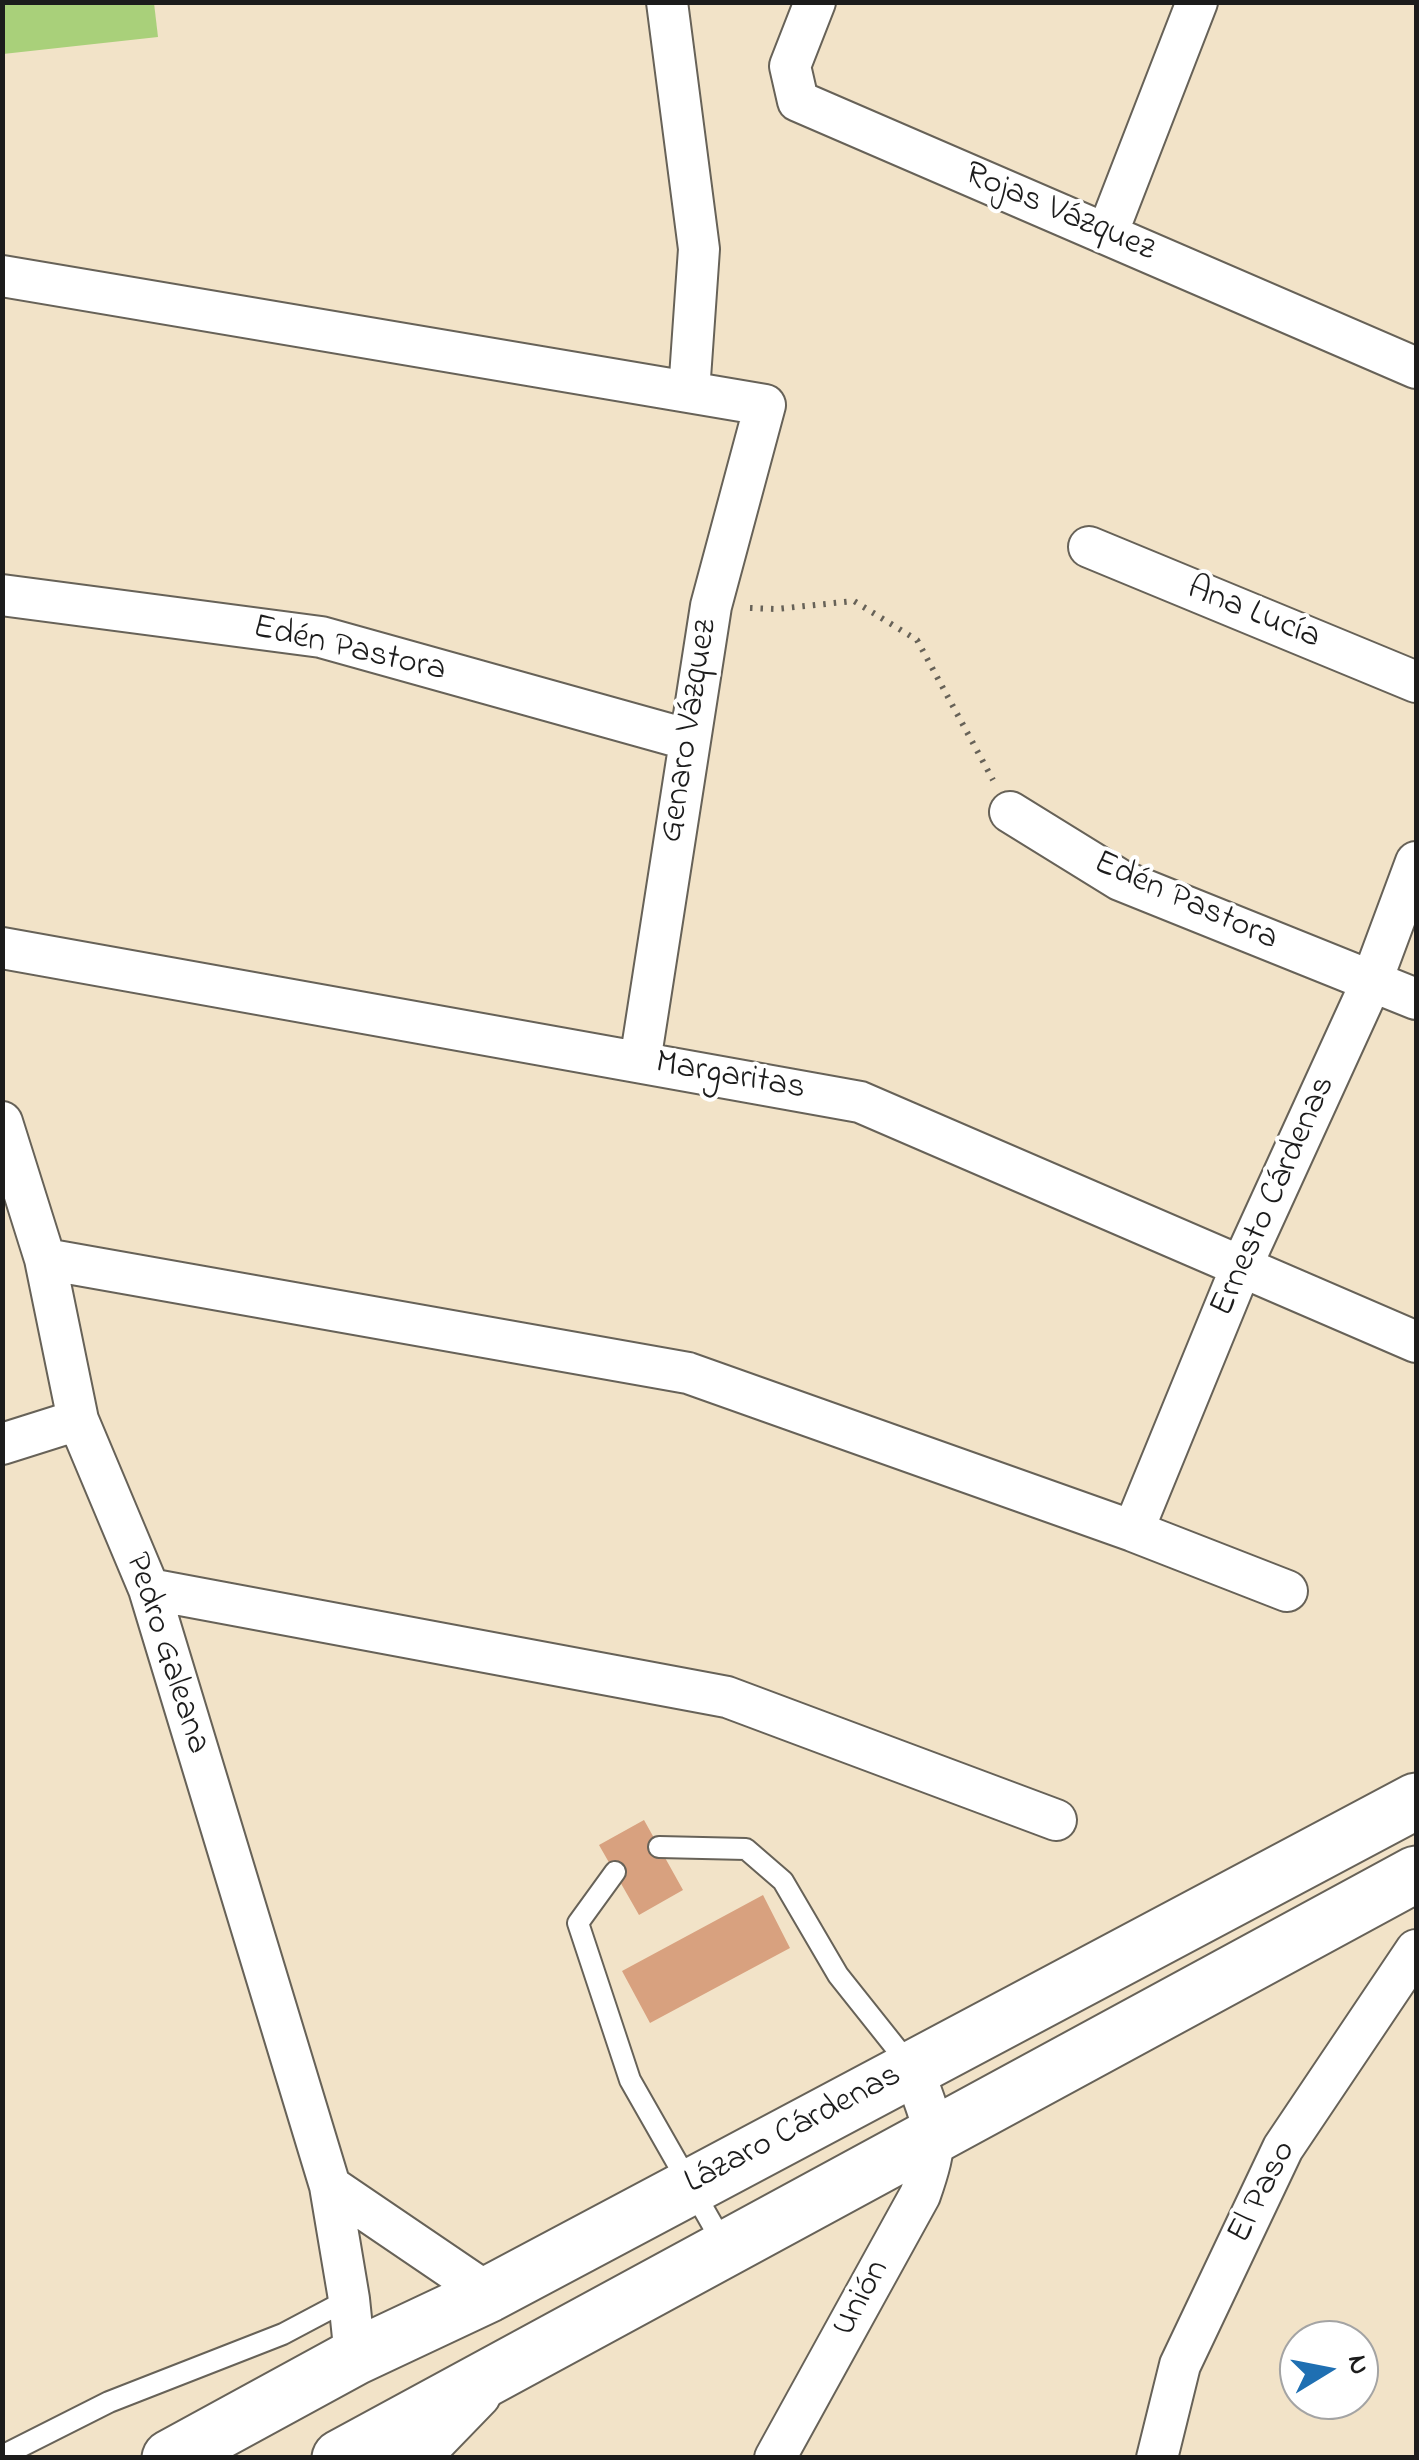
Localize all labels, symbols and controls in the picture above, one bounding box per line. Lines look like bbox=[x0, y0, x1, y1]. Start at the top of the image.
street label: Rojas Vázquez bbox=[957, 155, 1161, 273]
street label: Ana Lucía bbox=[1180, 569, 1326, 661]
street label: Edén Pastora bbox=[248, 608, 450, 694]
street label: Genaro Vázquez bbox=[653, 616, 729, 846]
street label: Edén Pastora bbox=[1086, 844, 1284, 962]
street label: Margaritas bbox=[652, 1044, 808, 1112]
street label: Ernesto Cárdenas bbox=[1203, 1070, 1347, 1324]
street label: Pedro Galeana bbox=[113, 1548, 217, 1760]
street label: Lázaro Cárdenas bbox=[679, 2056, 909, 2206]
street label: El Paso bbox=[1221, 2135, 1307, 2251]
street label: Unión bbox=[825, 2253, 901, 2345]
north arrow bbox=[1279, 2320, 1379, 2420]
text: N bbox=[1335, 2352, 1379, 2378]

